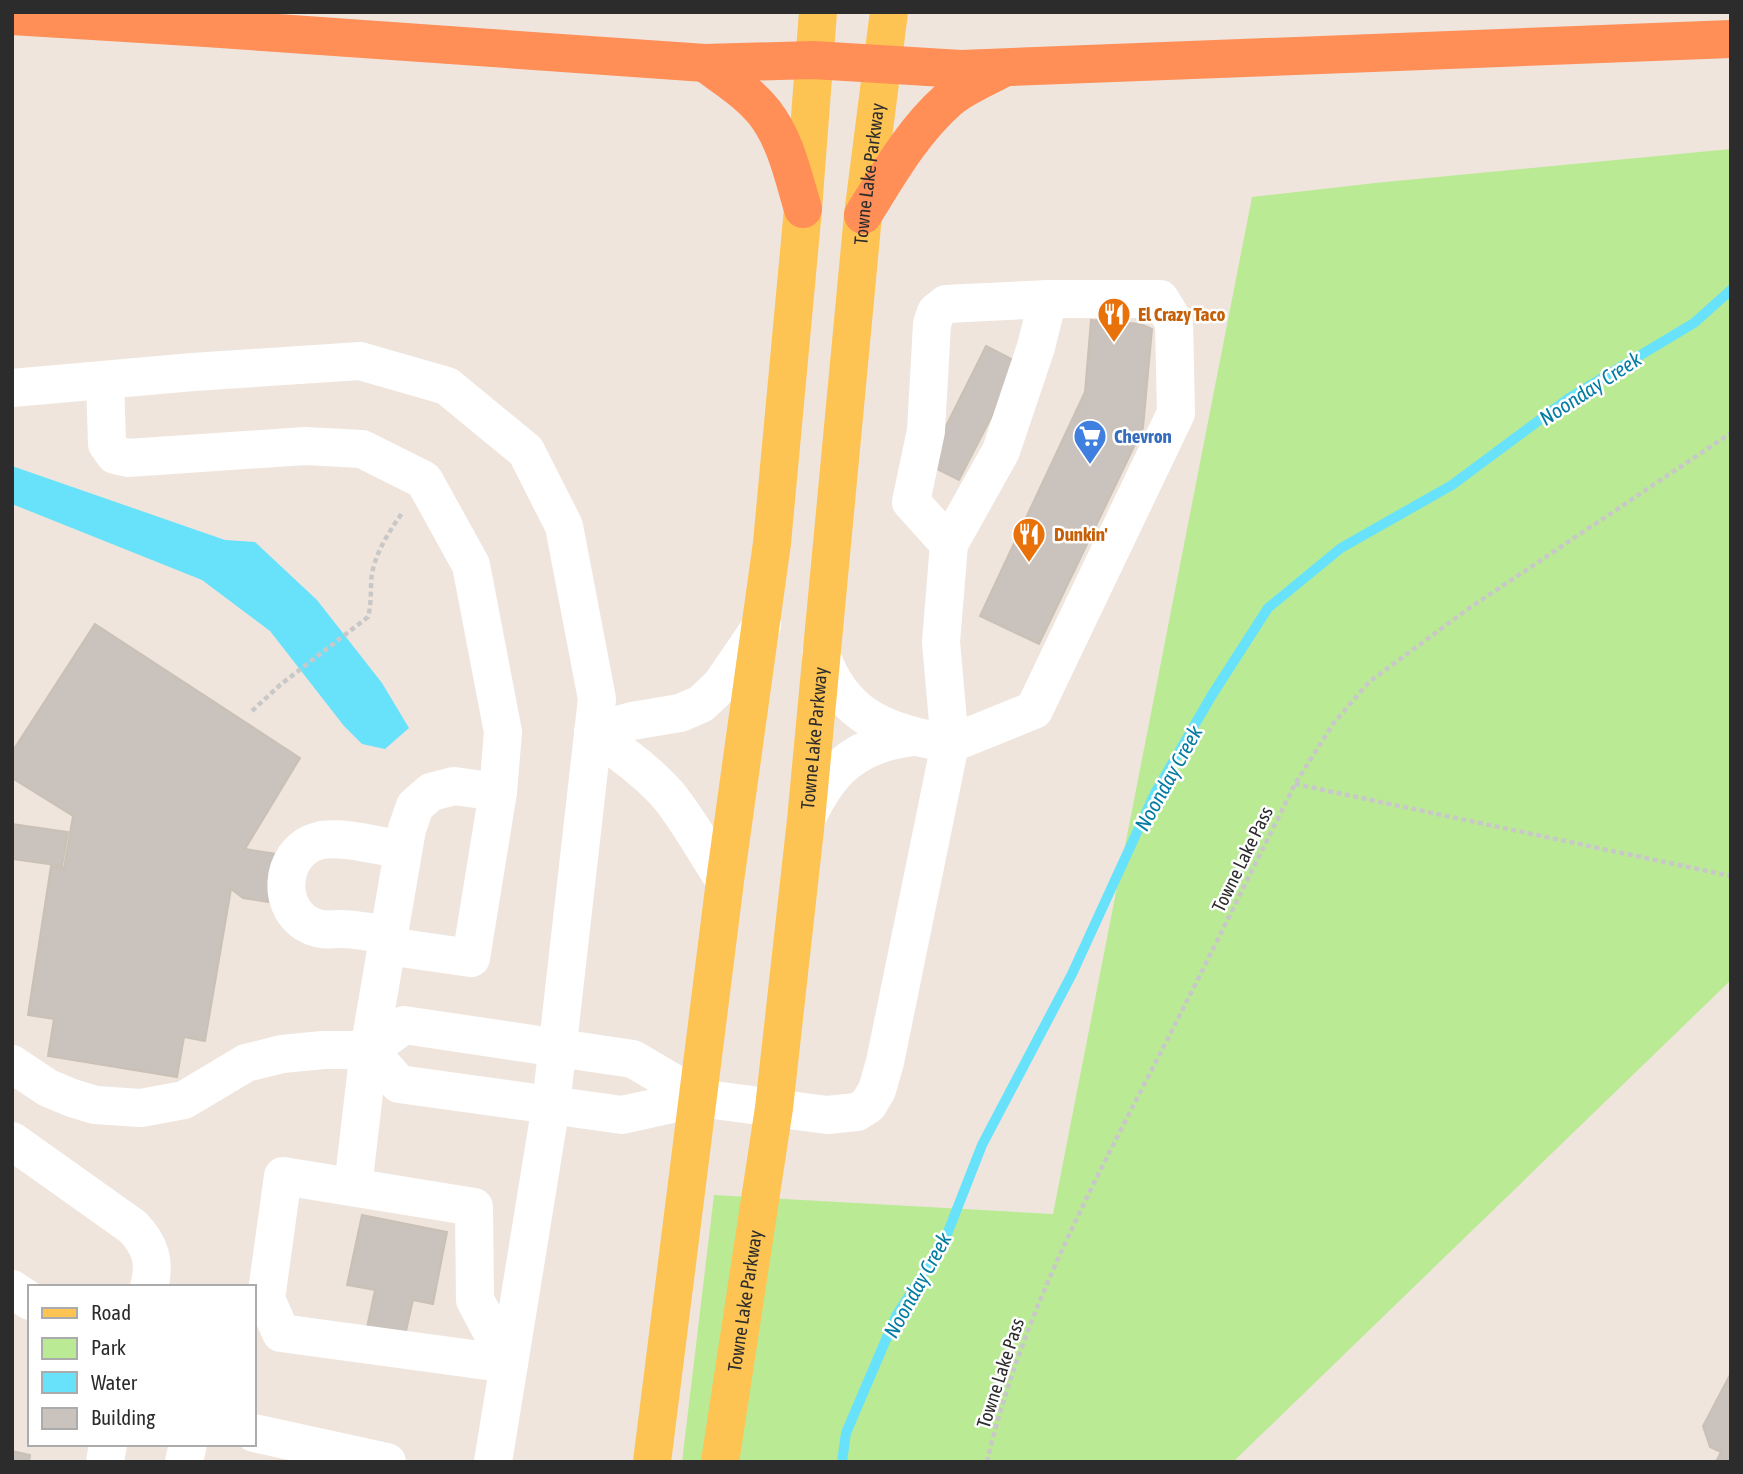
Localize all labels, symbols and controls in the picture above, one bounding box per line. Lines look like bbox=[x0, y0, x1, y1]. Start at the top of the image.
street label: Towne Lake Parkway bbox=[849, 101, 888, 246]
restaurant icon: El Crazy Taco bbox=[1095, 295, 1133, 344]
place label: El Crazy Taco bbox=[1138, 303, 1225, 325]
water label: Noonday Creek bbox=[1535, 346, 1646, 430]
supermarket icon: Chevron bbox=[1071, 417, 1109, 466]
place label: Chevron bbox=[1114, 425, 1172, 447]
restaurant icon: Dunkin' bbox=[1010, 515, 1048, 564]
place label: Dunkin' bbox=[1054, 523, 1108, 545]
street label: Towne Lake Parkway bbox=[796, 666, 831, 810]
water label: Noonday Creek bbox=[1129, 721, 1207, 835]
street label: Towne Lake Pass bbox=[1207, 803, 1277, 915]
street label: Towne Lake Parkway bbox=[723, 1228, 766, 1373]
water label: Noonday Creek bbox=[878, 1228, 956, 1342]
legend bbox=[28, 1285, 256, 1446]
text: Road bbox=[91, 1300, 131, 1324]
street label: Towne Lake Pass bbox=[972, 1315, 1028, 1431]
text: Park bbox=[91, 1335, 126, 1359]
text: Water bbox=[91, 1370, 138, 1394]
text: Building bbox=[91, 1405, 155, 1429]

